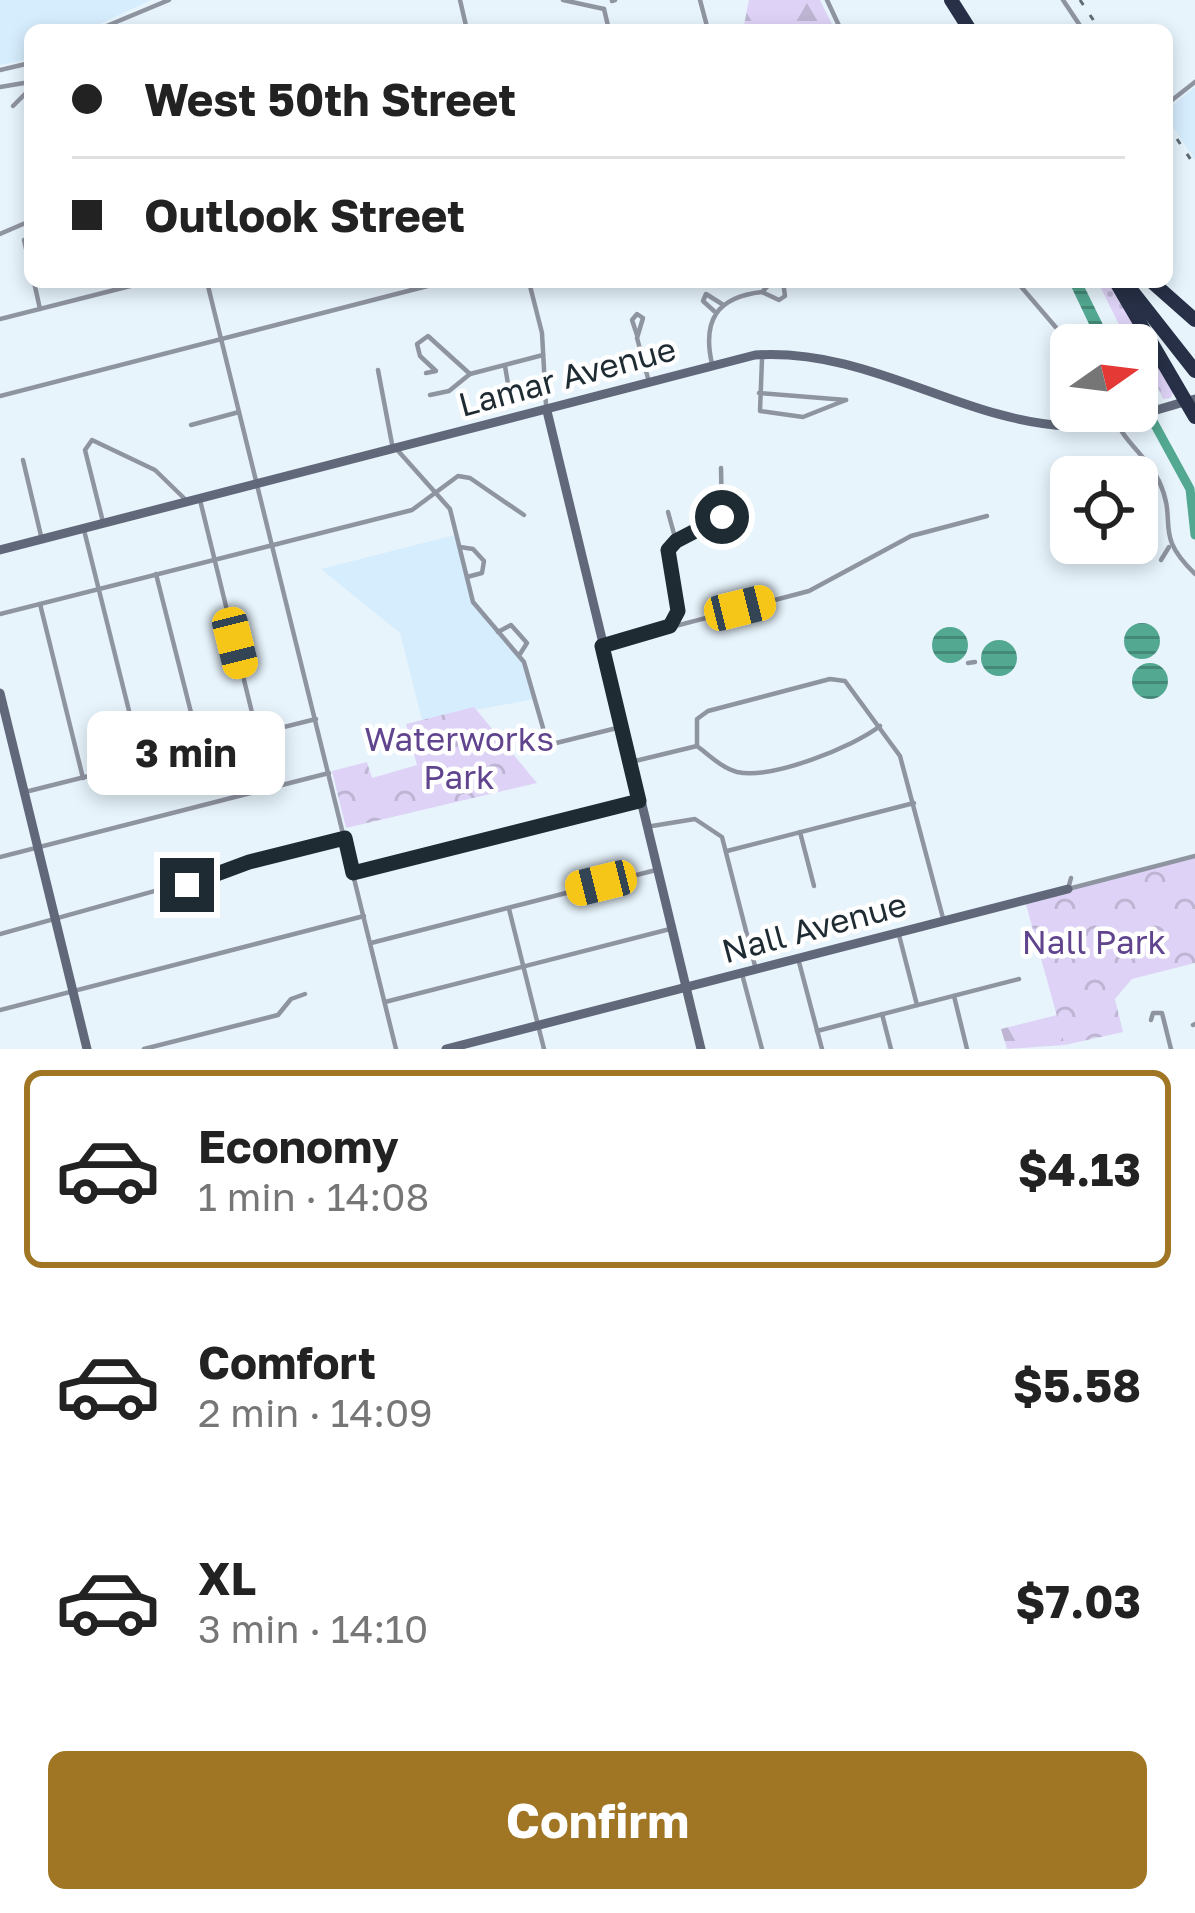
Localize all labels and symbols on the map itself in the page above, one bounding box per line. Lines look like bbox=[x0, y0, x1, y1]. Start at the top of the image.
north arrow bbox=[1050, 324, 1158, 432]
street label: Lamar Avenue bbox=[454, 328, 680, 424]
route start bbox=[695, 490, 749, 544]
car bbox=[701, 582, 779, 634]
car bbox=[209, 604, 261, 682]
callout: 3 min bbox=[88, 711, 286, 795]
park label: Waterworks Park bbox=[364, 719, 554, 796]
car bbox=[562, 857, 640, 909]
route end bbox=[160, 858, 214, 912]
street label: Nall Avenue bbox=[717, 884, 911, 970]
park label: Nall Park bbox=[1022, 922, 1166, 961]

